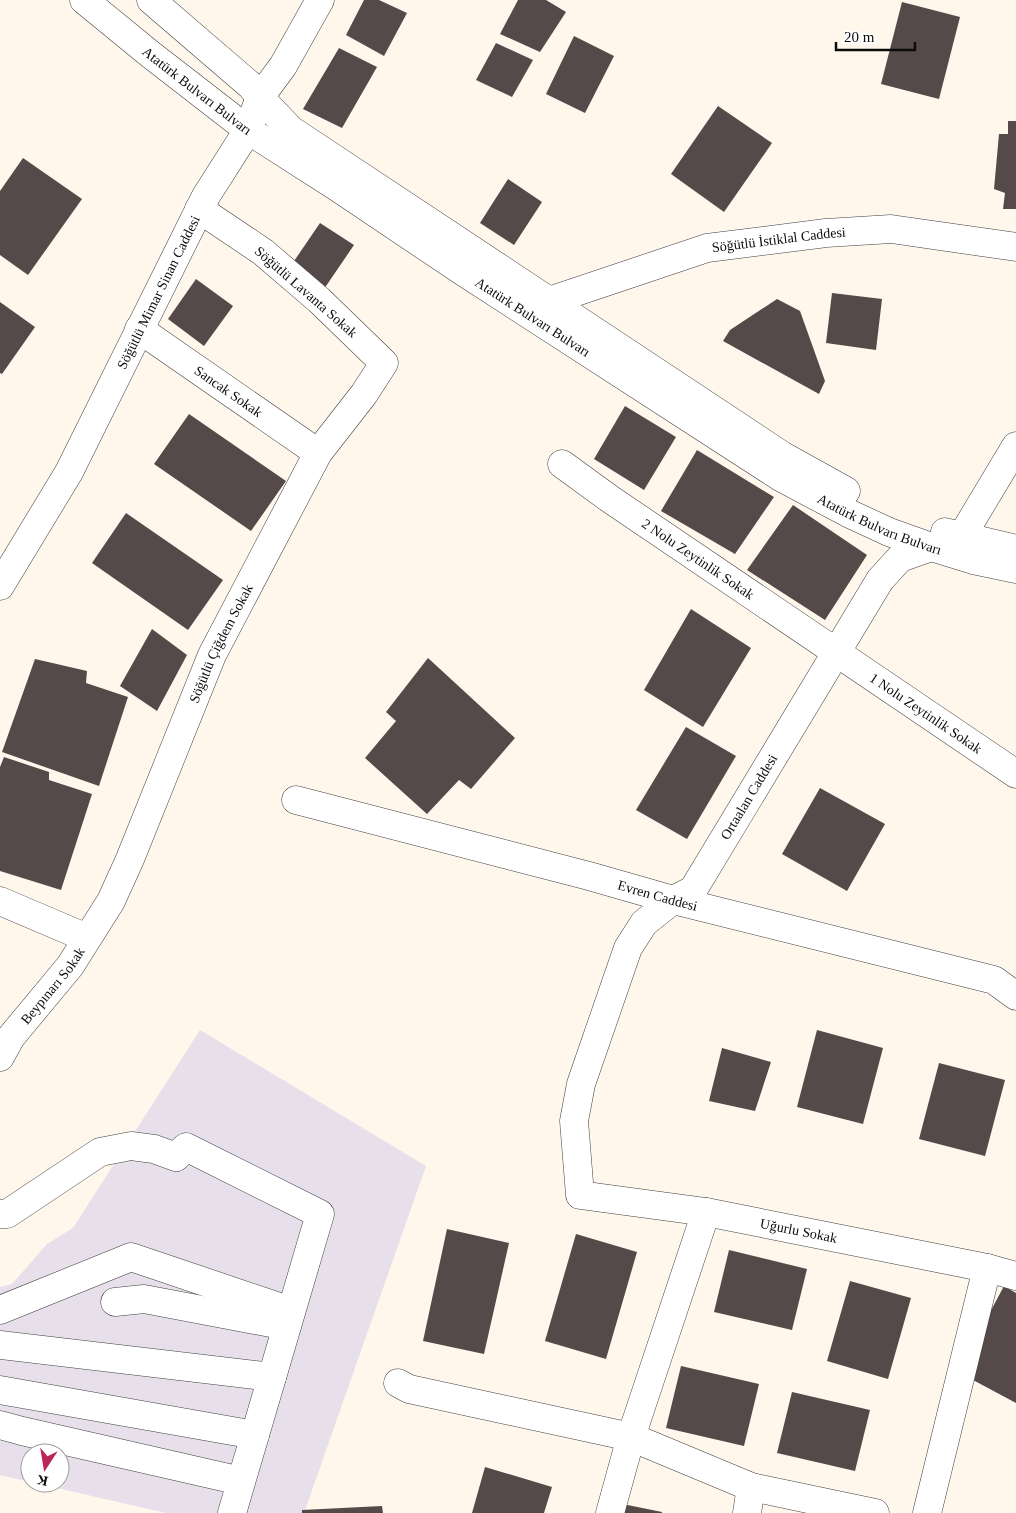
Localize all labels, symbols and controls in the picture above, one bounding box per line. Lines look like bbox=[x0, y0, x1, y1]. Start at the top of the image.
scale bar bbox=[836, 20, 915, 52]
text: 20 m bbox=[844, 29, 875, 45]
street label: Atatürk Bulvarı Bulvarı bbox=[140, 44, 254, 138]
street label: Söğütlü Mimar Sinan Caddesi bbox=[114, 213, 203, 371]
street label: Söğütlü İstiklal Caddesi bbox=[711, 224, 846, 255]
street label: Söğütlü Lavanta Sokak bbox=[252, 243, 360, 341]
street label: Atatürk Bulvarı Bulvarı bbox=[473, 274, 593, 360]
street label: Sancak Sokak bbox=[192, 362, 265, 420]
street label: Atatürk Bulvarı Bulvarı bbox=[815, 491, 944, 557]
street label: 2 Nolu Zeytinlik Sokak bbox=[639, 516, 757, 602]
street label: Söğütlü Çiğdem Sokak bbox=[186, 582, 255, 705]
street label: 1 Nolu Zeytinlik Sokak bbox=[867, 670, 985, 756]
street label: Ortaalan Caddesi bbox=[718, 752, 780, 842]
street label: Evren Caddesi bbox=[616, 877, 699, 913]
street label: Beypınarı Sokak bbox=[18, 944, 87, 1027]
street label: Uğurlu Sokak bbox=[759, 1215, 838, 1245]
north arrow bbox=[20, 1443, 70, 1493]
text: K bbox=[35, 1472, 49, 1489]

